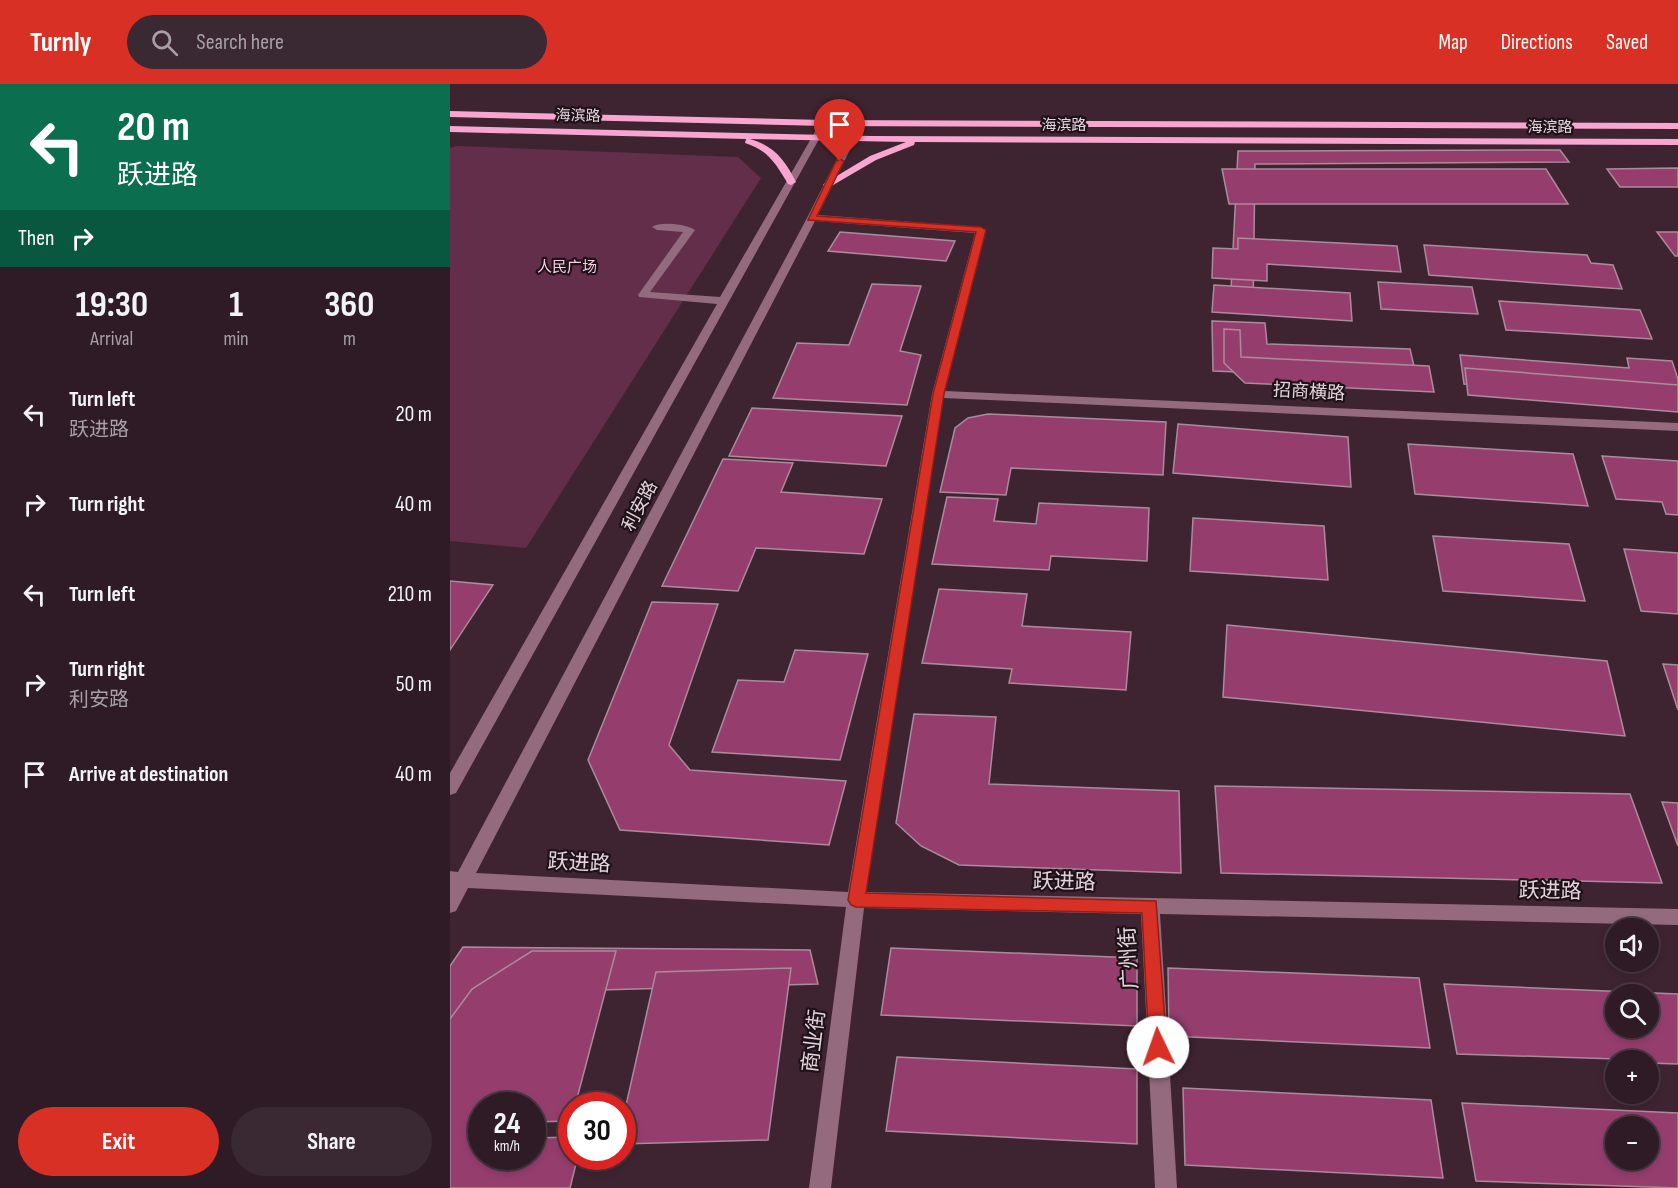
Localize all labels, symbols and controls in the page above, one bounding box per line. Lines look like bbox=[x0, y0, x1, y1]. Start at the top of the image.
search box bbox=[127, 15, 547, 69]
text: Turnly bbox=[30, 26, 91, 59]
icon: search bbox=[148, 26, 181, 59]
text: Search here bbox=[196, 29, 284, 56]
text: Map bbox=[1438, 30, 1468, 55]
text: Directions bbox=[1501, 30, 1573, 55]
text: Saved bbox=[1606, 30, 1648, 55]
pin bbox=[814, 99, 865, 161]
text: 20 m bbox=[117, 102, 190, 153]
street label: 海滨路 bbox=[555, 106, 601, 126]
icon: left bbox=[18, 108, 96, 186]
icon: arrive bbox=[823, 108, 856, 141]
street label: 海滨路 bbox=[1041, 116, 1087, 135]
street label: 海滨路 bbox=[1527, 118, 1573, 137]
text: 跃进路 bbox=[117, 160, 198, 192]
icon: right bbox=[66, 222, 99, 255]
text: Then bbox=[18, 225, 54, 252]
park label: 人民广场 bbox=[537, 258, 597, 277]
text: 19:30 bbox=[76, 284, 148, 327]
text: 1 bbox=[229, 284, 243, 327]
text: 360 bbox=[324, 284, 374, 327]
text: Arrival bbox=[90, 327, 133, 351]
text: min bbox=[224, 327, 249, 351]
text: m bbox=[343, 327, 356, 351]
street label: 招商横路 bbox=[1272, 380, 1346, 404]
text: Turn left bbox=[69, 386, 135, 413]
icon: left bbox=[18, 398, 51, 431]
text: 20 m bbox=[396, 401, 432, 428]
text: 跃进路 bbox=[69, 418, 129, 442]
street label: 利安路 bbox=[618, 477, 662, 535]
icon: right bbox=[18, 488, 51, 521]
text: Turn right bbox=[69, 491, 145, 518]
text: 40 m bbox=[395, 491, 432, 518]
icon: left bbox=[18, 578, 51, 611]
text: Turn left bbox=[69, 581, 135, 608]
text: 210 m bbox=[388, 581, 432, 608]
text: Turn right bbox=[69, 656, 145, 683]
icon: right bbox=[18, 668, 51, 701]
text: 50 m bbox=[396, 671, 432, 698]
text: 利安路 bbox=[69, 688, 129, 712]
icon: arrive bbox=[18, 758, 51, 791]
text: Arrive at destination bbox=[69, 761, 228, 788]
text: 40 m bbox=[395, 761, 432, 788]
street label: 跃进路 bbox=[547, 849, 611, 877]
street label: 跃进路 bbox=[1032, 869, 1096, 895]
street label: 跃进路 bbox=[1518, 878, 1582, 904]
map controls bbox=[1605, 918, 1659, 1170]
button: sound bbox=[1605, 918, 1659, 972]
street label: 广州街 bbox=[1115, 926, 1143, 990]
button: search bbox=[1605, 984, 1659, 1038]
street label: 商业街 bbox=[798, 1008, 830, 1074]
position arrow bbox=[1126, 1015, 1190, 1079]
button: + bbox=[1605, 1050, 1659, 1104]
speed limit sign: 30 bbox=[558, 1092, 636, 1170]
text: 24 bbox=[494, 1106, 520, 1142]
button: Exit bbox=[18, 1107, 219, 1176]
button: Share bbox=[231, 1107, 432, 1176]
button: − bbox=[1605, 1116, 1659, 1170]
text: km/h bbox=[494, 1137, 520, 1156]

